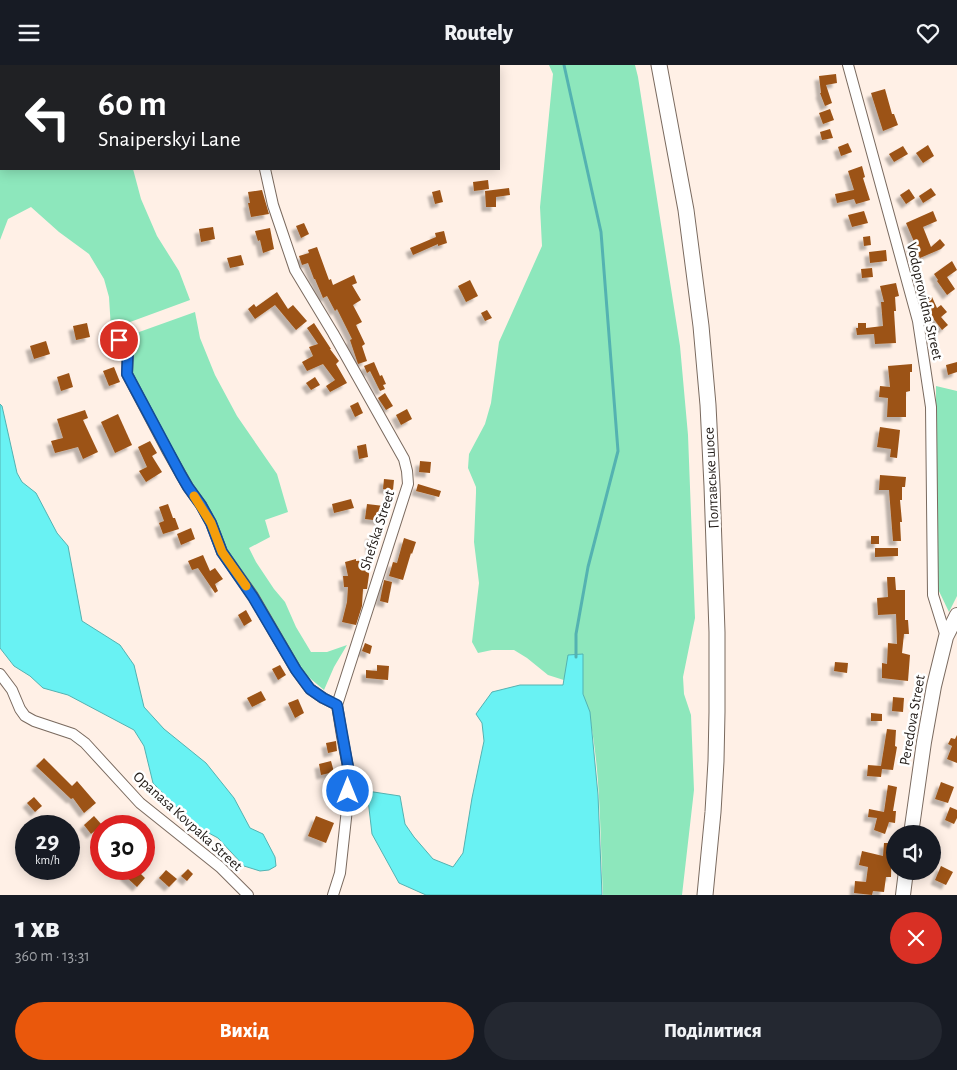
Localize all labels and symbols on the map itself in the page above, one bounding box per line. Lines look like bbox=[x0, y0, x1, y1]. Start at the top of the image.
street label: Vodoprovidna Street bbox=[904, 241, 945, 361]
pin bbox=[98, 319, 140, 361]
street label: Полтавське шосе bbox=[701, 427, 722, 529]
street label: Shefska Street bbox=[358, 488, 397, 572]
street label: Peredova Street bbox=[897, 673, 928, 766]
position arrow bbox=[321, 764, 373, 816]
street label: Opanasa Kovpaka Street bbox=[130, 769, 245, 874]
speed limit sign: 30 bbox=[90, 815, 155, 880]

